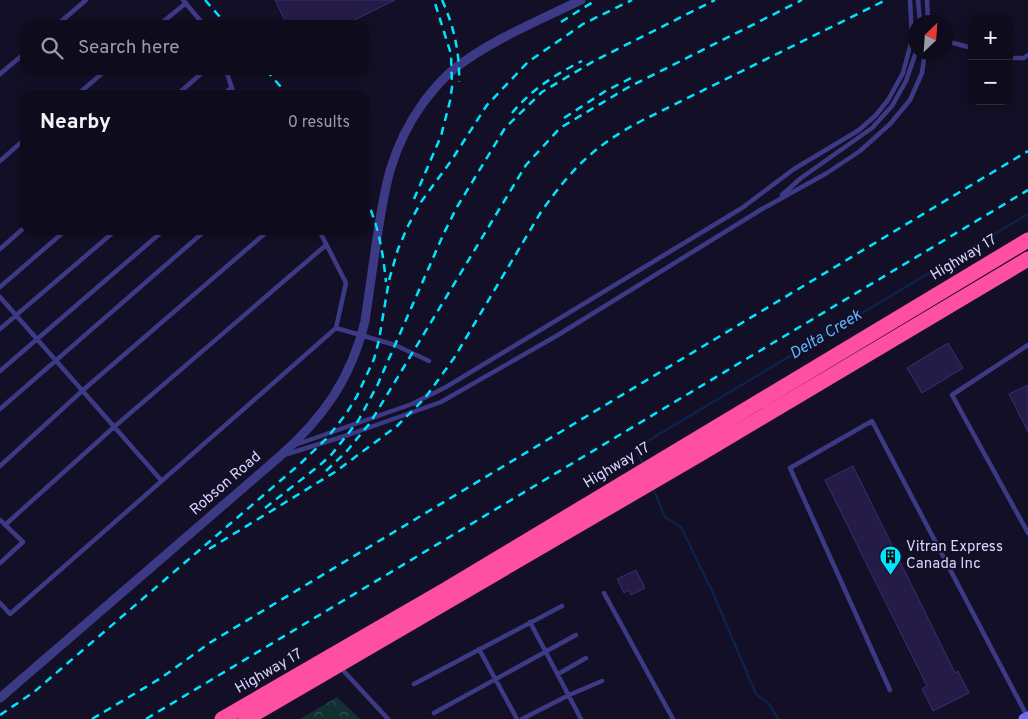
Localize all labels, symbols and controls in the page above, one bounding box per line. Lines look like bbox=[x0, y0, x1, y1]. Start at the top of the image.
north arrow bbox=[908, 15, 953, 60]
map controls bbox=[968, 15, 1013, 105]
button: + bbox=[968, 15, 1013, 60]
search box bbox=[20, 20, 370, 75]
icon: search bbox=[38, 34, 66, 62]
text: Search here bbox=[78, 36, 180, 60]
button: − bbox=[968, 60, 1013, 105]
text: Nearby bbox=[40, 109, 111, 136]
text: 0 results bbox=[288, 113, 350, 133]
street label: Highway 17 bbox=[927, 231, 1001, 285]
water label: Delta Creek bbox=[786, 305, 866, 364]
street label: Highway 17 bbox=[580, 439, 654, 493]
street label: Robson Road bbox=[187, 448, 265, 520]
place label: Vitran Express Canada Inc bbox=[906, 538, 1003, 574]
building icon: Vitran Express Canada Inc bbox=[878, 544, 902, 575]
street label: Highway 17 bbox=[232, 645, 306, 699]

